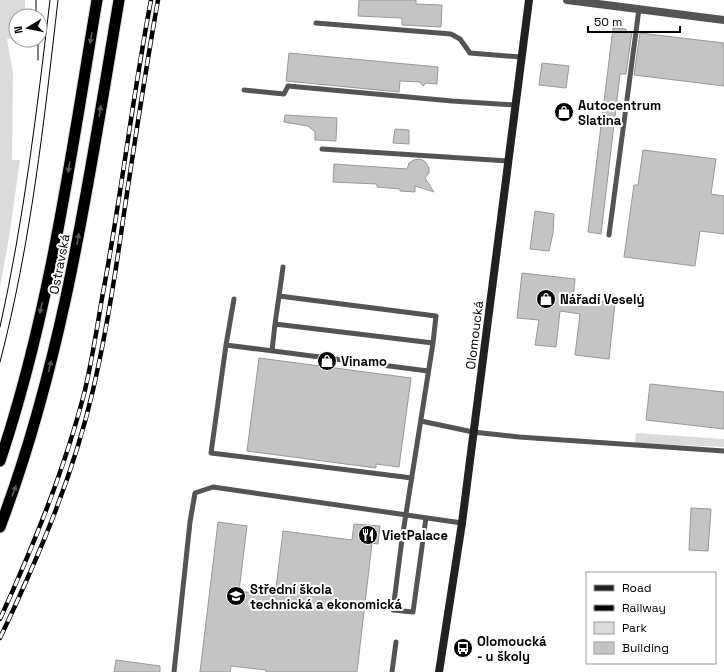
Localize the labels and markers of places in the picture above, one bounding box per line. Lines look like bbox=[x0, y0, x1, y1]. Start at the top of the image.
place label: Autocentrum Slatina bbox=[578, 97, 661, 129]
shop icon: Autocentrum Slatina bbox=[553, 101, 575, 123]
shop icon: Nářadí Veselý bbox=[535, 288, 557, 310]
place label: Nářadí Veselý bbox=[560, 291, 644, 308]
shop icon: Vinamo bbox=[316, 350, 338, 372]
place label: Vinamo bbox=[341, 353, 387, 370]
restaurant icon: VietPalace bbox=[357, 524, 379, 546]
place label: VietPalace bbox=[382, 527, 448, 544]
place label: Střední škola technická a ekonomická bbox=[250, 581, 402, 613]
school or university icon: Střední škola technická a ekonomická bbox=[225, 585, 247, 607]
place label: Olomoucká - u školy bbox=[477, 633, 547, 665]
bus stop icon: Olomoucká - u školy bbox=[452, 637, 474, 659]

